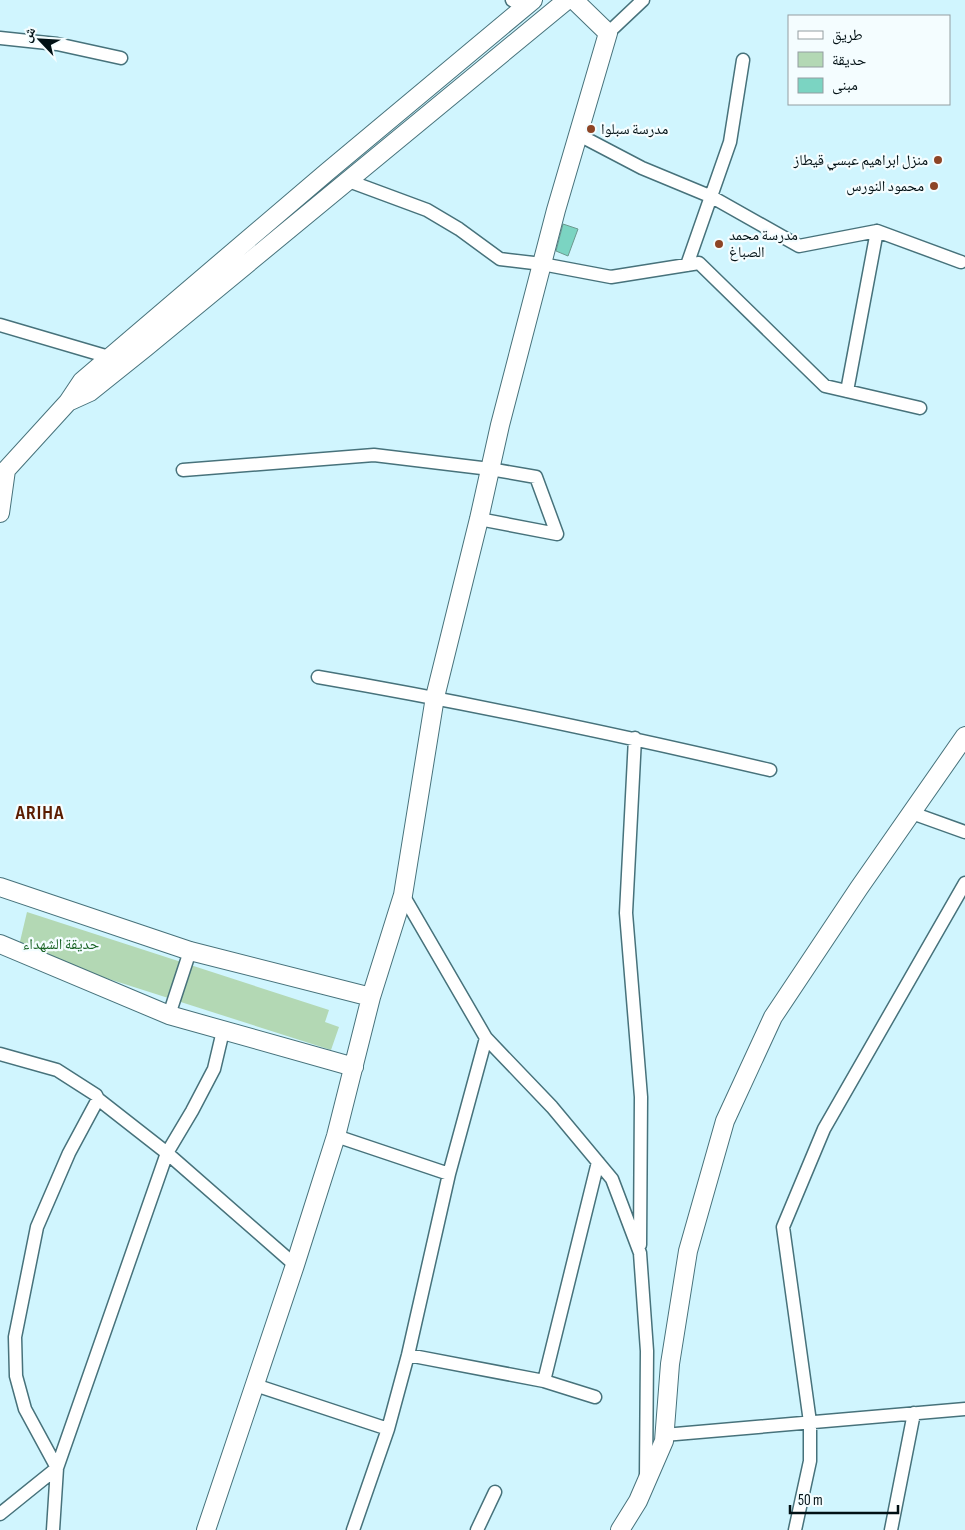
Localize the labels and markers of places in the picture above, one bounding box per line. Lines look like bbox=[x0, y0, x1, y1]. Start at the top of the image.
place label: مدرسة سبلوا bbox=[601, 120, 668, 139]
marker: مدرسة سبلوا bbox=[585, 123, 597, 135]
place label: منزل ابراهيم عبسي قيطاز bbox=[792, 151, 928, 171]
marker: منزل ابراهيم عبسي قيطاز bbox=[932, 154, 944, 166]
place label: محمود النورس bbox=[846, 177, 924, 196]
marker: محمود النورس bbox=[928, 180, 940, 192]
place label: مدرسة محمد الصباغ bbox=[729, 226, 798, 262]
marker: مدرسة محمد الصباغ bbox=[713, 238, 725, 250]

